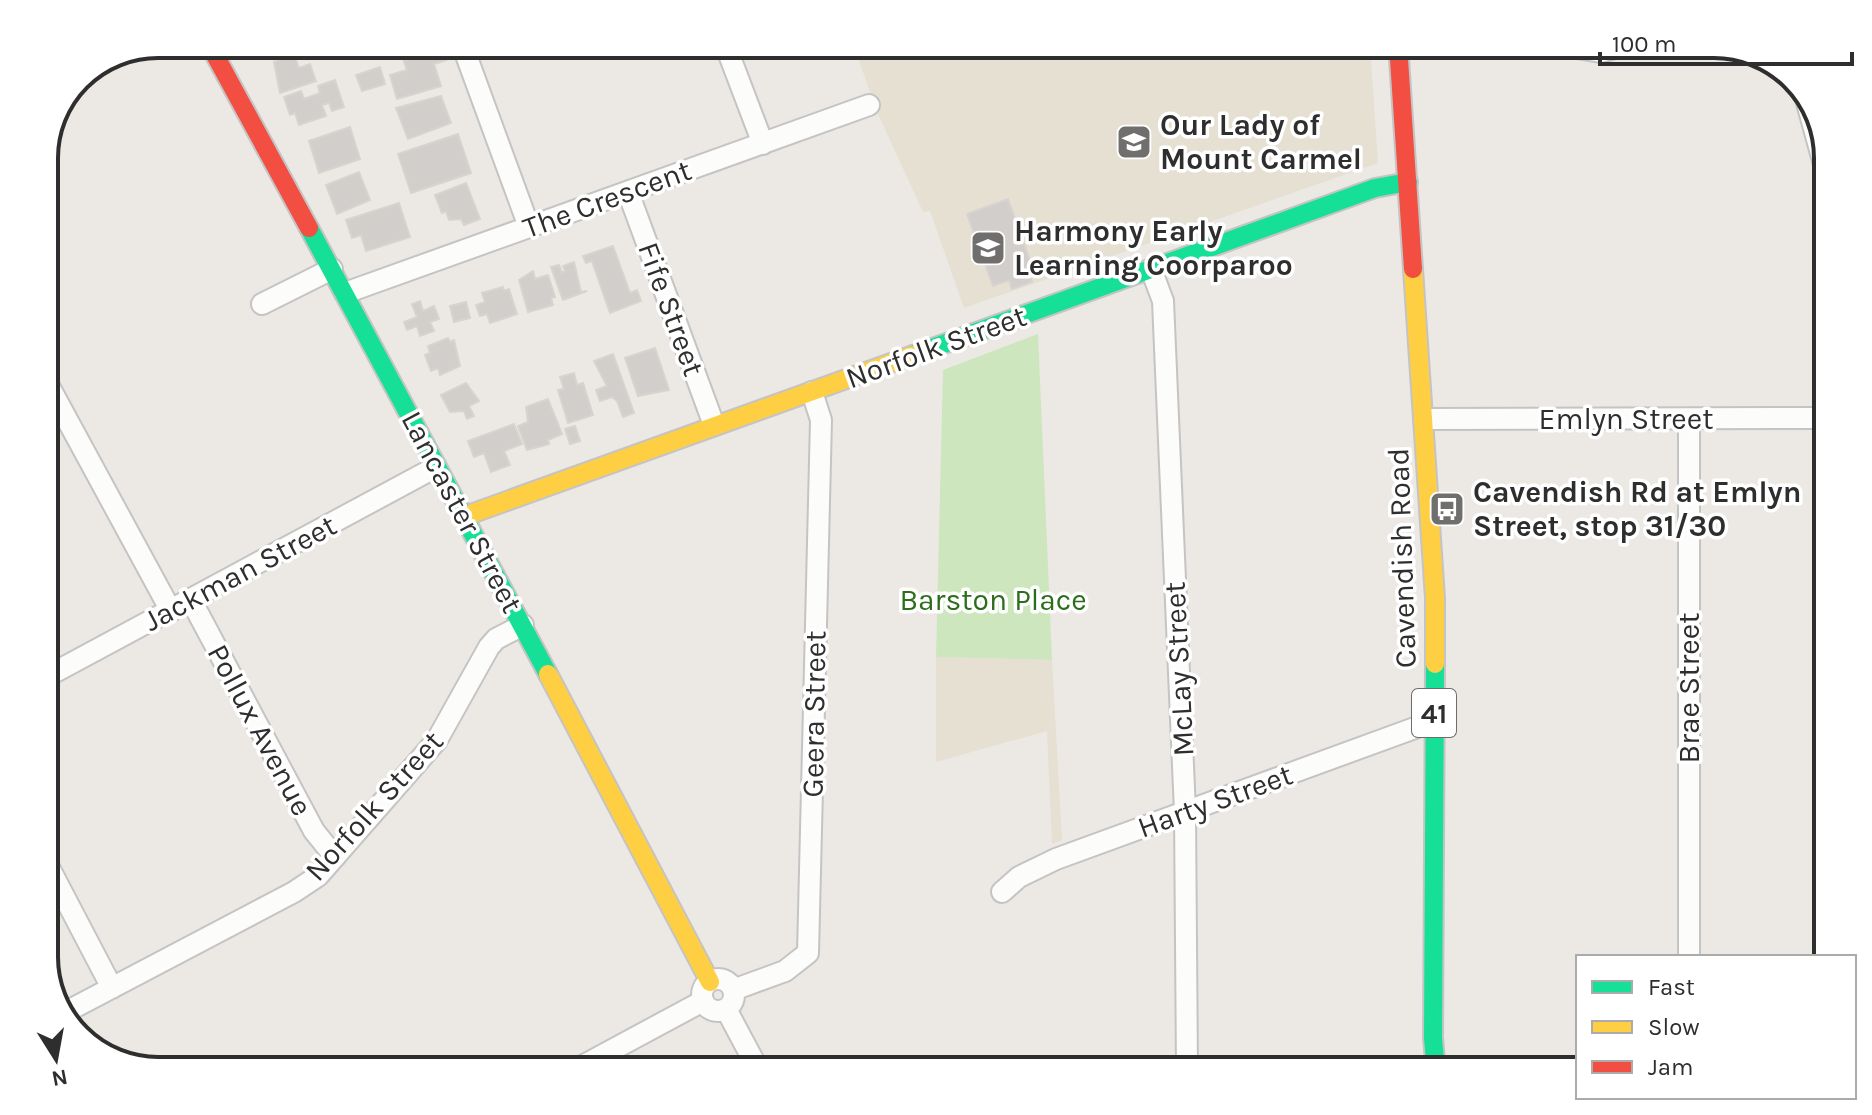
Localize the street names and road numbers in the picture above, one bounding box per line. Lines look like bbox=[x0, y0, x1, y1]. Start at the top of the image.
street label: The Crescent bbox=[518, 152, 696, 246]
street label: Fife Street bbox=[630, 237, 712, 381]
street label: Norfolk Street bbox=[841, 298, 1031, 396]
street label: Emlyn Street bbox=[1539, 401, 1713, 437]
street label: Lancaster Street bbox=[394, 405, 530, 619]
street label: Cavendish Road bbox=[1380, 447, 1424, 669]
street label: Jackman Street bbox=[137, 507, 343, 639]
street label: McLay Street bbox=[1156, 581, 1202, 757]
street label: Brae Street bbox=[1671, 613, 1707, 763]
street label: Geera Street bbox=[795, 630, 833, 798]
street label: Pollux Avenue bbox=[200, 638, 320, 822]
road number: 41 bbox=[1412, 689, 1456, 737]
street label: Norfolk Street bbox=[297, 724, 451, 888]
street label: Harty Street bbox=[1133, 756, 1297, 846]

